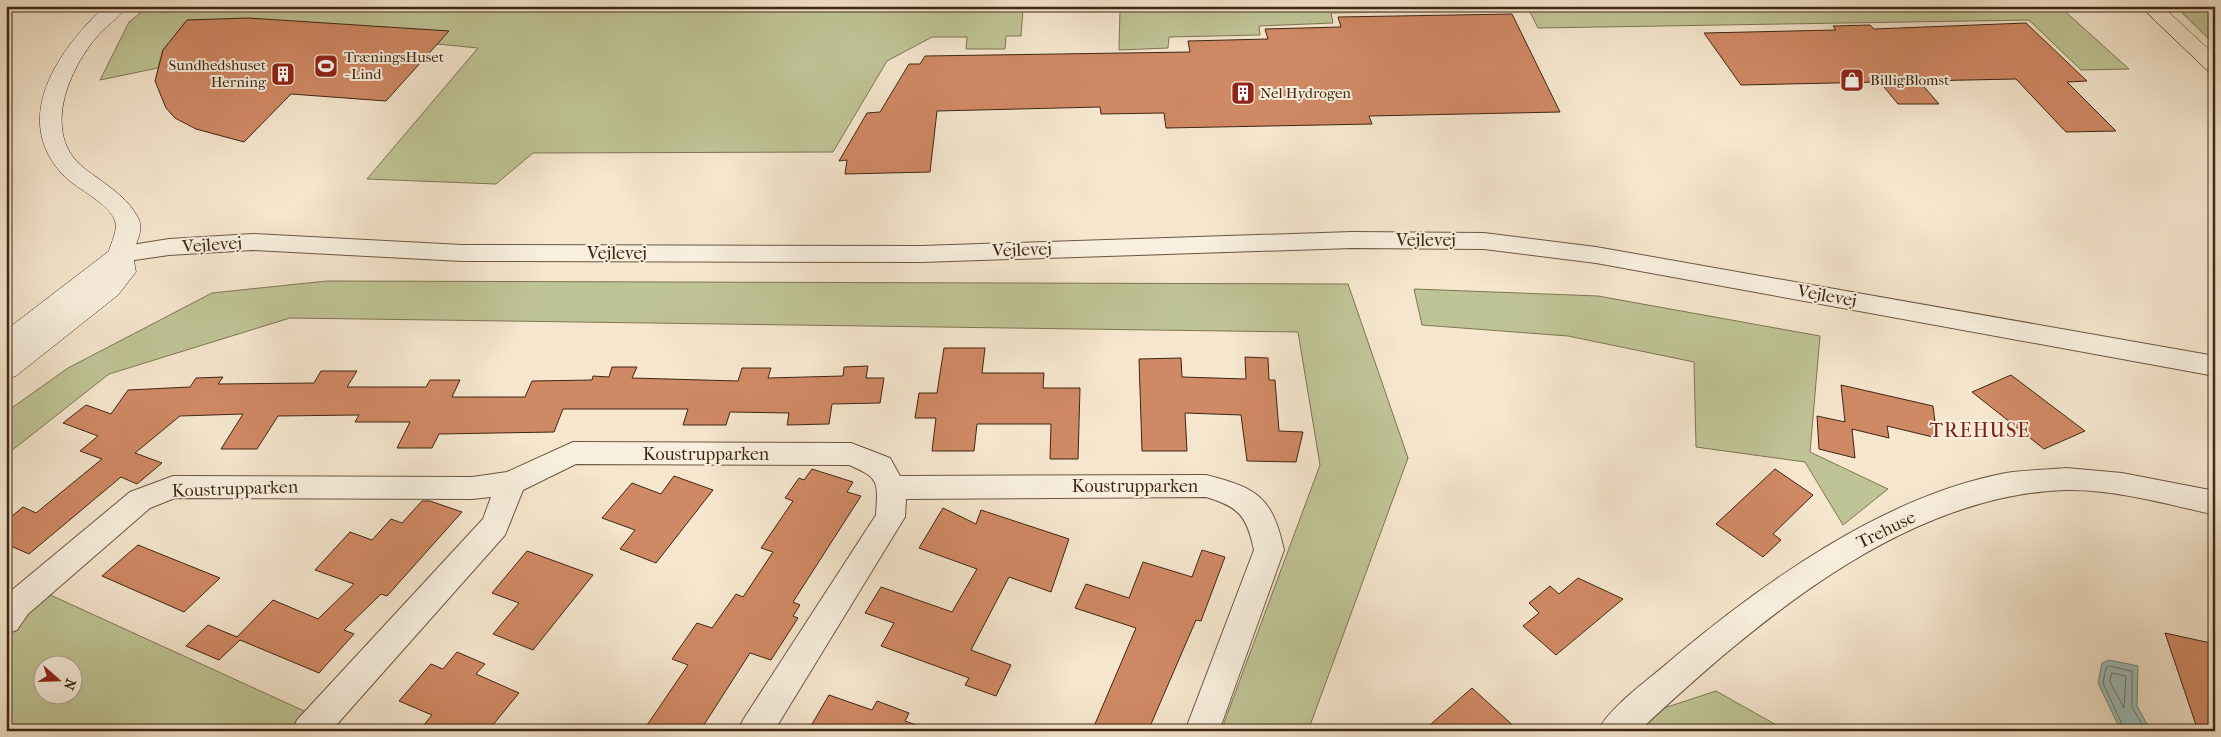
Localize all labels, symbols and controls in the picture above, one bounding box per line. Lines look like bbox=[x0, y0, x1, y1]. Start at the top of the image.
place label: TræningsHuset - Lind bbox=[344, 48, 445, 83]
sports icon: TræningsHuset - Lind bbox=[313, 53, 339, 79]
place label: Sundhedshuset Herning bbox=[169, 56, 267, 91]
building icon: Sundhedshuset Herning bbox=[270, 61, 296, 87]
shop icon: BilligBlomst bbox=[1839, 67, 1865, 93]
place label: BilligBlomst bbox=[1870, 71, 1950, 89]
building icon: Nel Hydrogen bbox=[1230, 80, 1256, 106]
place label: Nel Hydrogen bbox=[1260, 84, 1351, 102]
street label: Vejlevej bbox=[1395, 230, 1456, 251]
street label: Vejlevej bbox=[180, 232, 243, 258]
street label: Vejlevej bbox=[991, 238, 1052, 262]
street label: Vejlevej bbox=[586, 243, 647, 264]
street label: Vejlevej bbox=[1795, 280, 1858, 312]
district label: TREHUSE bbox=[1929, 419, 2031, 442]
street label: Koustrupparken bbox=[643, 444, 770, 465]
street label: Koustrupparken bbox=[171, 476, 299, 502]
street label: Koustrupparken bbox=[1072, 476, 1199, 497]
street label: Trehuse bbox=[1853, 507, 1919, 553]
north arrow bbox=[32, 654, 82, 704]
text: N bbox=[60, 676, 80, 693]

